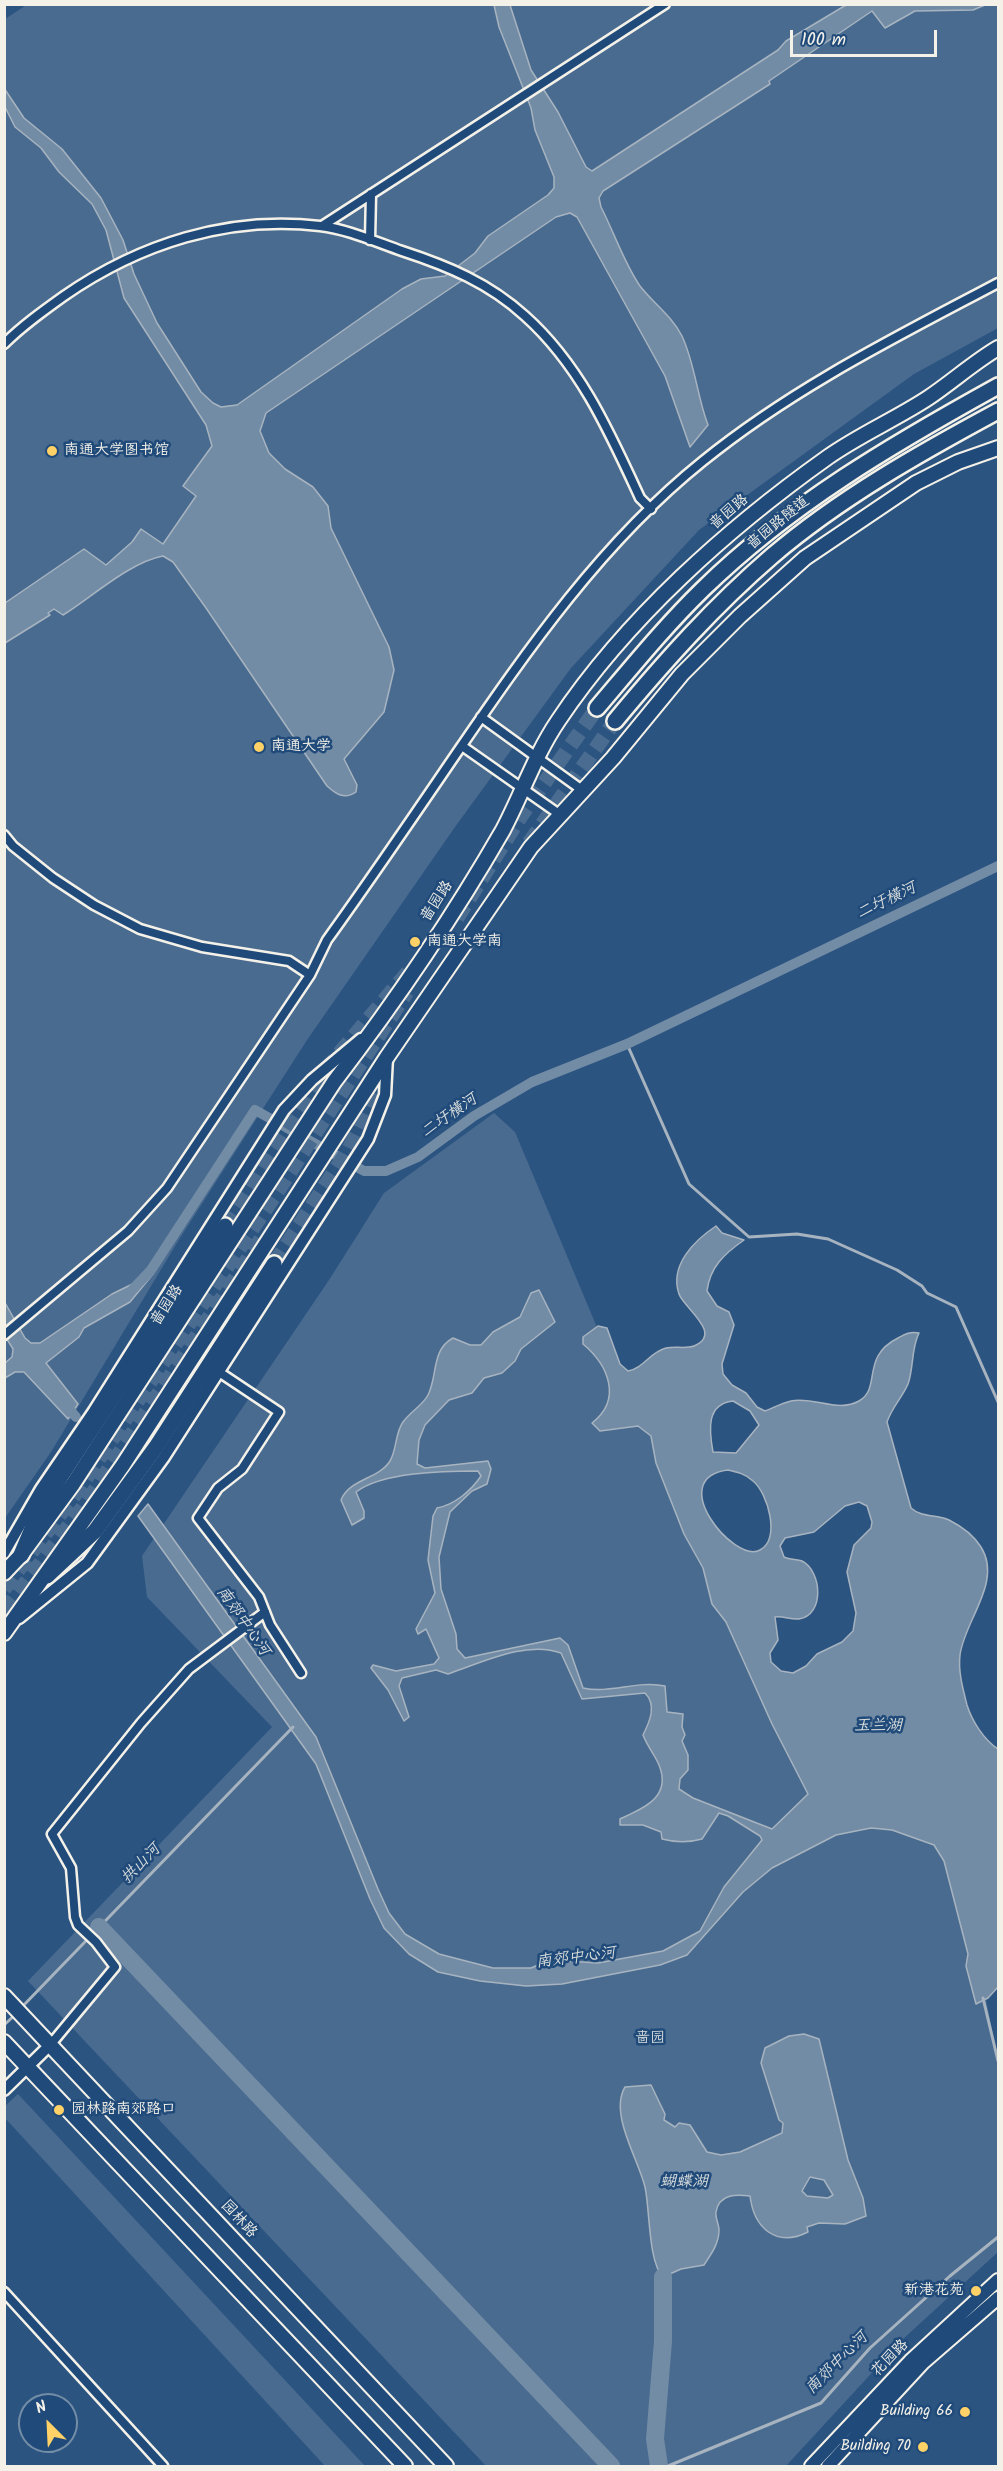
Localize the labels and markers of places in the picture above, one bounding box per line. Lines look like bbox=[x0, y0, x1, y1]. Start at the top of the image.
place label: 南通大学图书馆 bbox=[64, 442, 169, 460]
marker: 南通大学图书馆 bbox=[45, 444, 59, 458]
place label: 南通大学 bbox=[271, 738, 331, 756]
marker: 南通大学 bbox=[252, 740, 266, 754]
place label: 南通大学南 bbox=[427, 933, 502, 951]
marker: 南通大学南 bbox=[408, 935, 422, 949]
place label: 园林路南郊路口 bbox=[71, 2101, 176, 2119]
marker: 园林路南郊路口 bbox=[52, 2103, 66, 2117]
place label: 新港花苑 bbox=[904, 2282, 964, 2300]
marker: 新港花苑 bbox=[969, 2284, 983, 2298]
place label: Building 66 bbox=[880, 2403, 953, 2421]
marker: Building 66 bbox=[958, 2405, 972, 2419]
place label: Building 70 bbox=[840, 2438, 911, 2456]
marker: Building 70 bbox=[916, 2440, 930, 2454]

